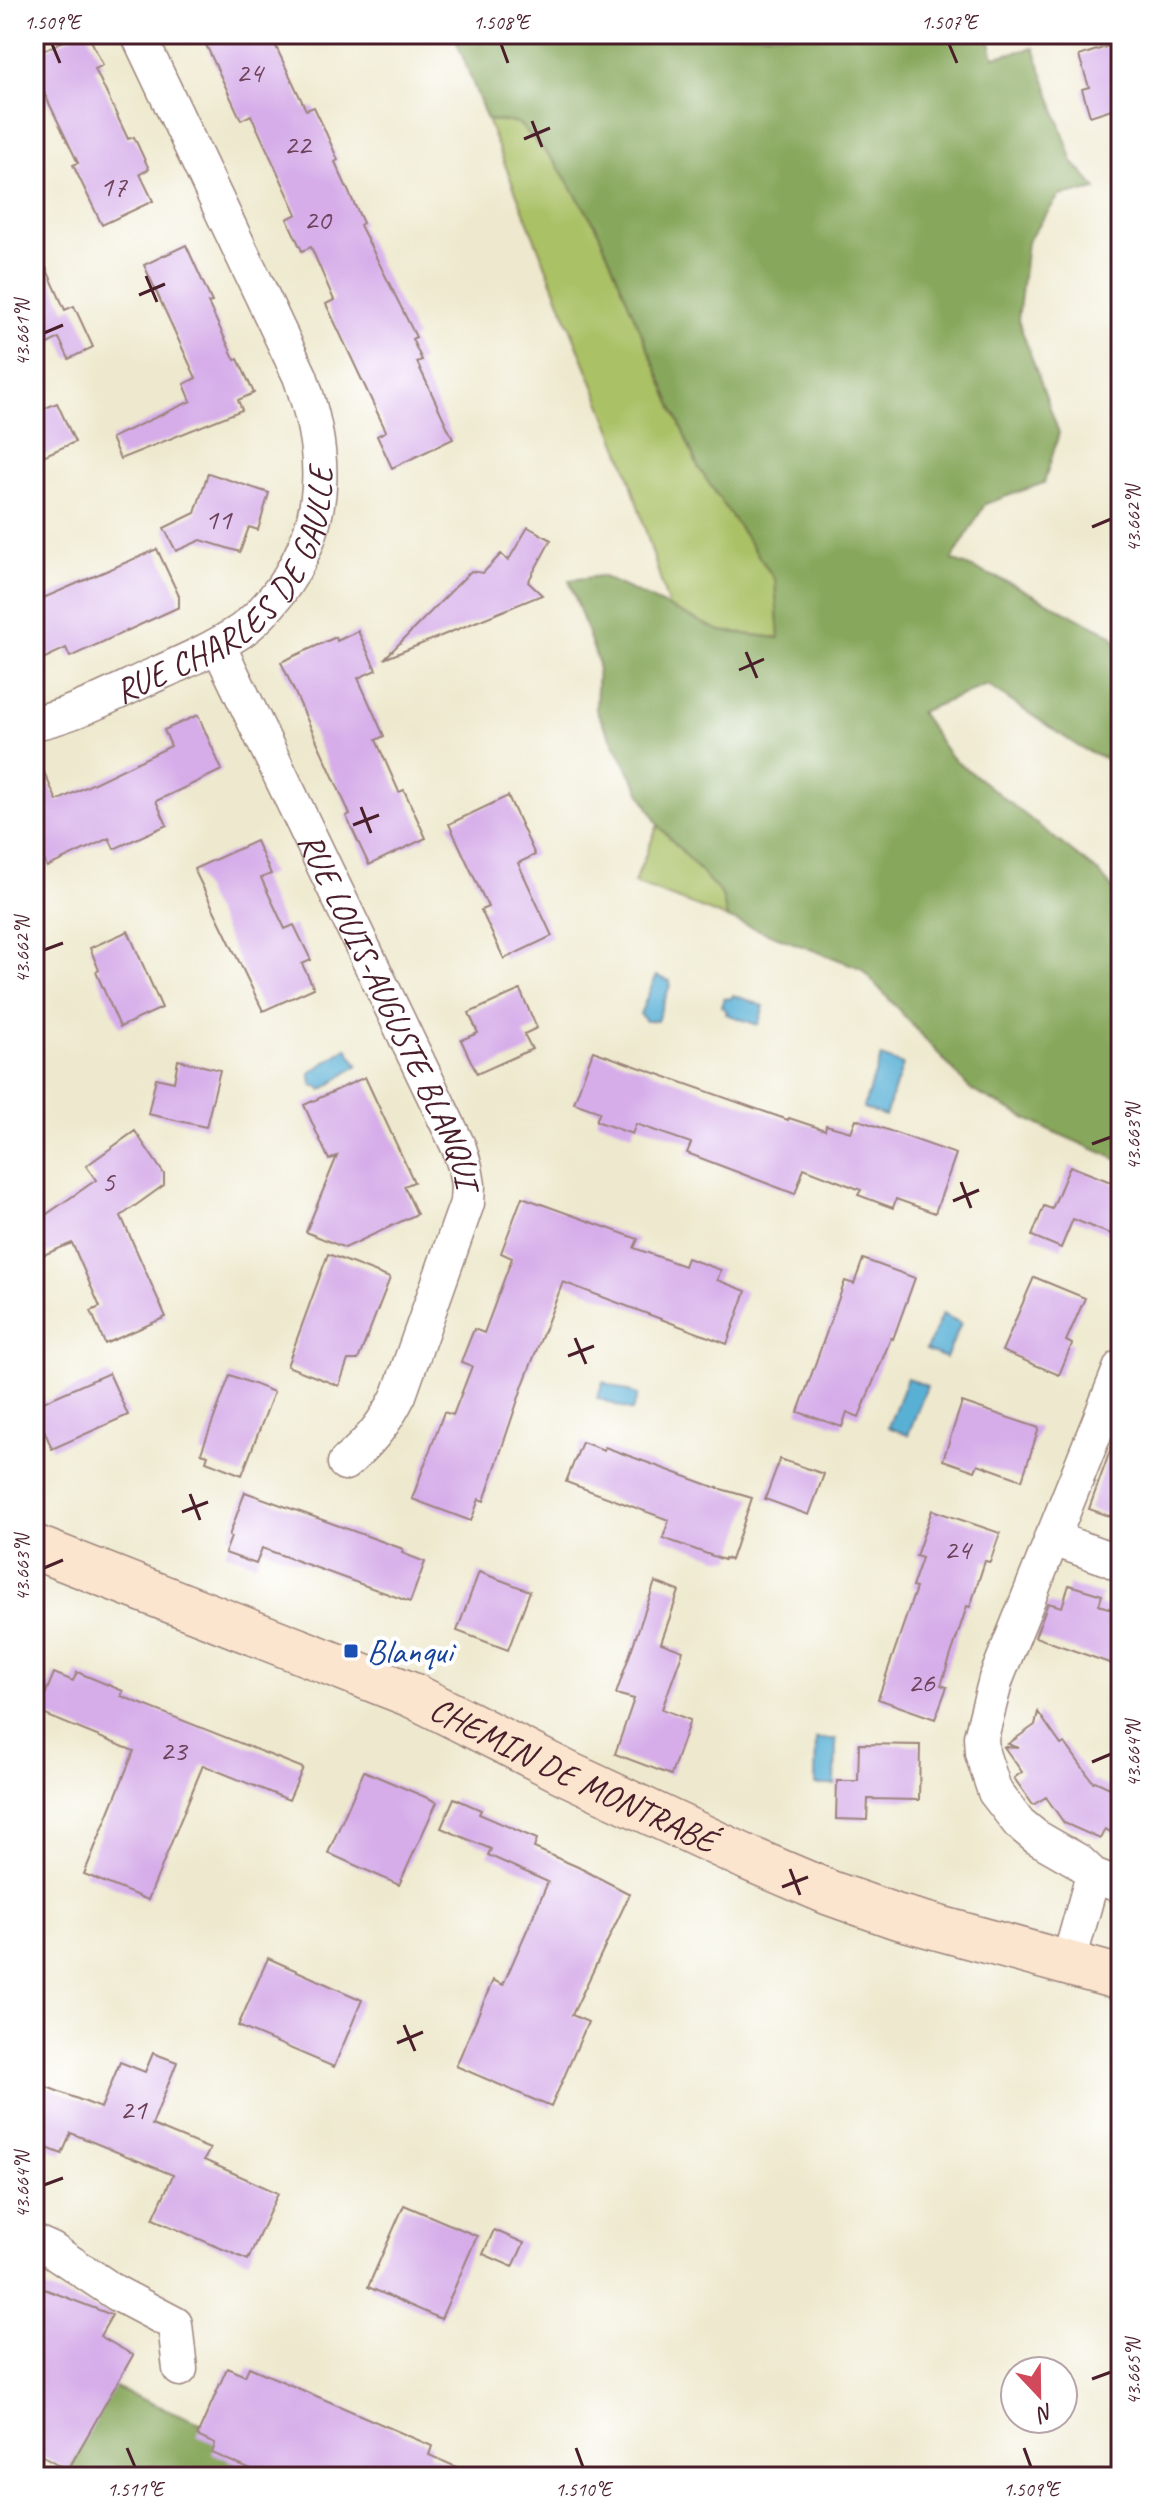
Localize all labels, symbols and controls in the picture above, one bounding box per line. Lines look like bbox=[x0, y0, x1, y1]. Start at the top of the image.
text: 1.509°E bbox=[24, 10, 83, 35]
text: 1.508°E bbox=[473, 10, 532, 35]
text: 1.507°E bbox=[921, 10, 980, 35]
house number: 24 bbox=[236, 53, 265, 91]
house number: 22 bbox=[284, 125, 313, 163]
house number: 17 bbox=[100, 167, 128, 205]
house number: 20 bbox=[304, 200, 333, 238]
text: 43.661°N bbox=[10, 297, 35, 366]
street label: RUE CHARLES DE GAULLE bbox=[108, 462, 342, 713]
text: 43.662°N bbox=[1121, 483, 1146, 552]
house number: 11 bbox=[205, 500, 233, 538]
street label: RUE LOUIS-AUGUSTE BLANQUI bbox=[289, 826, 490, 1198]
text: 43.662°N bbox=[10, 914, 35, 983]
text: 43.663°N bbox=[1121, 1101, 1146, 1170]
house number: 5 bbox=[101, 1162, 116, 1200]
house number: 24 bbox=[944, 1530, 973, 1568]
text: 43.663°N bbox=[10, 1532, 35, 1601]
place label: Blanqui bbox=[367, 1630, 457, 1673]
marker: Blanqui bbox=[342, 1642, 360, 1660]
house number: 26 bbox=[908, 1663, 936, 1701]
street label: CHEMIN DE MONTRABÉ bbox=[423, 1687, 727, 1864]
text: 43.664°N bbox=[1121, 1718, 1146, 1787]
house number: 23 bbox=[160, 1731, 189, 1769]
house number: 21 bbox=[120, 2090, 148, 2128]
text: 43.664°N bbox=[10, 2149, 35, 2218]
text: 43.665°N bbox=[1121, 2336, 1146, 2405]
north arrow bbox=[999, 2355, 1079, 2435]
text: N bbox=[1031, 2397, 1058, 2429]
text: 1.511°E bbox=[107, 2477, 166, 2502]
text: 1.510°E bbox=[555, 2477, 614, 2502]
text: 1.509°E bbox=[1003, 2477, 1062, 2502]

